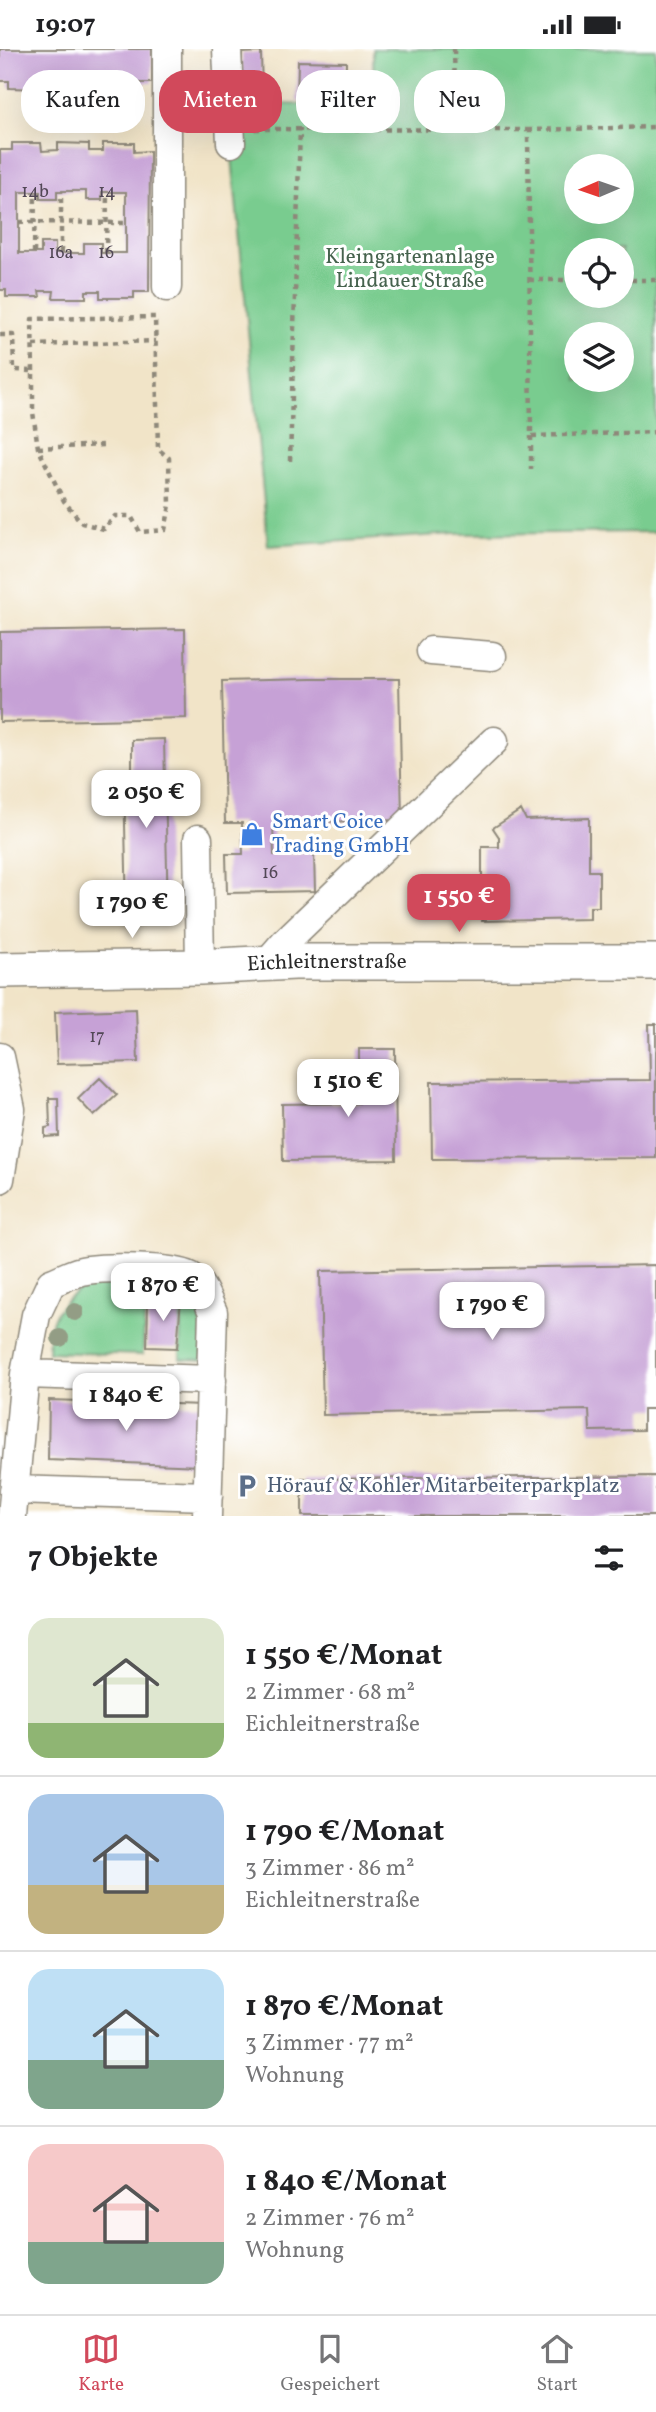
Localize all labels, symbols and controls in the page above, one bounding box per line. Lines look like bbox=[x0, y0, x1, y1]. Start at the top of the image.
text: 19:07 bbox=[35, 7, 96, 43]
chip: Kaufen bbox=[21, 70, 145, 133]
chip: Mieten bbox=[159, 70, 282, 133]
chip: Filter bbox=[296, 70, 400, 133]
chip: Neu bbox=[414, 70, 505, 133]
north arrow bbox=[564, 154, 634, 224]
map controls bbox=[564, 154, 634, 392]
house number: 14b bbox=[21, 180, 49, 205]
house number: 14 bbox=[98, 180, 116, 205]
button: locate bbox=[564, 238, 634, 308]
house number: 16a bbox=[48, 241, 74, 266]
house number: 16 bbox=[98, 241, 114, 266]
park label: Kleingartenanlage Lindauer Straße bbox=[325, 243, 495, 296]
button: layers bbox=[564, 322, 634, 392]
pin: 2 050 € bbox=[81, 771, 211, 830]
text: 2 050 € bbox=[107, 777, 185, 809]
place label: Smart Coice Trading GmbH bbox=[272, 808, 410, 861]
shop icon: Smart Coice Trading GmbH bbox=[238, 820, 266, 848]
house number: 16 bbox=[262, 861, 278, 886]
pin: 1 550 € bbox=[394, 875, 524, 934]
pin: 1 790 € bbox=[67, 881, 197, 940]
text: 1 550 € bbox=[423, 881, 495, 913]
text: 1 790 € bbox=[95, 887, 169, 919]
street label: Eichleitnerstraße bbox=[246, 948, 407, 979]
house number: 17 bbox=[89, 1025, 105, 1050]
pin: 1 510 € bbox=[283, 1059, 413, 1119]
text: 1 510 € bbox=[313, 1066, 383, 1098]
pin: 1 870 € bbox=[98, 1263, 228, 1323]
text: 1 870 € bbox=[127, 1270, 199, 1302]
pin: 1 790 € bbox=[427, 1283, 557, 1342]
text: 1 790 € bbox=[455, 1289, 529, 1321]
pin: 1 840 € bbox=[61, 1373, 191, 1433]
text: 1 840 € bbox=[88, 1380, 164, 1412]
parking icon: Hörauf & Kohler Mitarbeiterparkplatz bbox=[233, 1472, 261, 1500]
place label: Hörauf & Kohler Mitarbeiterparkplatz bbox=[267, 1472, 620, 1501]
text: 7 Objekte bbox=[28, 1537, 158, 1579]
icon: filters bbox=[590, 1539, 628, 1577]
text: 1 550 €/Monat bbox=[245, 1635, 442, 1677]
icon: home bbox=[84, 1646, 168, 1730]
text: 2 Zimmer · 68 m² bbox=[245, 1677, 415, 1709]
text: Eichleitnerstraße bbox=[245, 1709, 420, 1741]
text: 1 790 €/Monat bbox=[245, 1811, 444, 1853]
icon: home bbox=[84, 1822, 168, 1906]
text: 3 Zimmer · 86 m² bbox=[245, 1853, 415, 1885]
text: Eichleitnerstraße bbox=[245, 1885, 420, 1917]
text: 1 870 €/Monat bbox=[245, 1986, 443, 2028]
icon: home bbox=[84, 1997, 168, 2081]
text: 3 Zimmer · 77 m² bbox=[245, 2028, 414, 2060]
text: Wohnung bbox=[245, 2060, 344, 2092]
text: 1 840 €/Monat bbox=[245, 2161, 447, 2203]
icon: home bbox=[84, 2172, 168, 2256]
text: 2 Zimmer · 76 m² bbox=[245, 2203, 415, 2235]
text: Wohnung bbox=[245, 2235, 344, 2267]
tab: Karte bbox=[78, 2330, 124, 2398]
tab: Gespeichert bbox=[280, 2330, 380, 2398]
tab: Start bbox=[537, 2330, 578, 2398]

